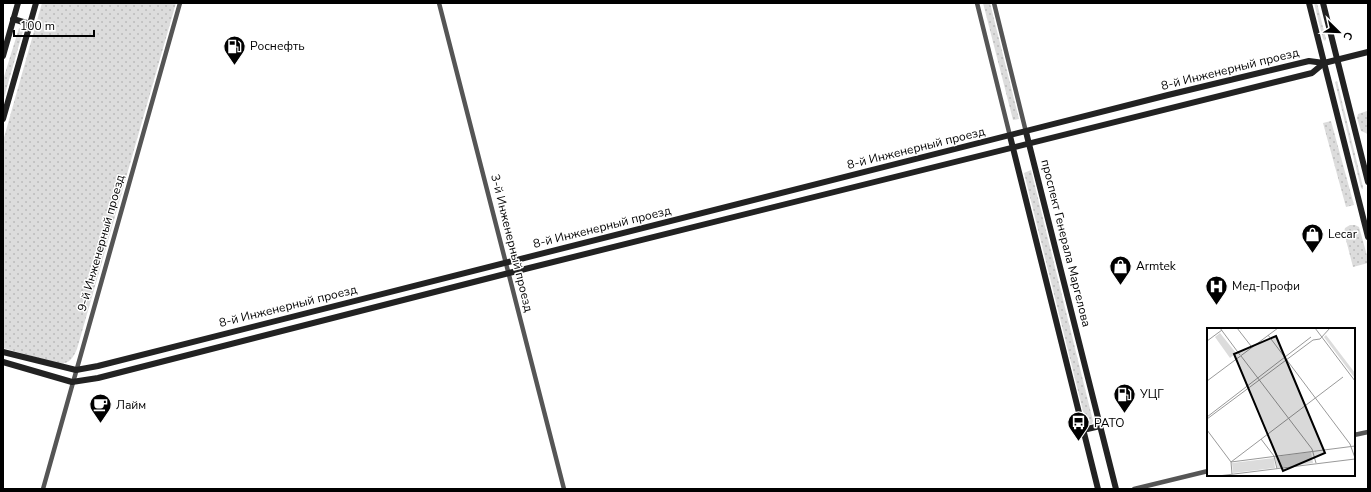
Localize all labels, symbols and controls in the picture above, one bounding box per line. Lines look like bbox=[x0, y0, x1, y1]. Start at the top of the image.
scale bar bbox=[14, 12, 94, 38]
north arrow bbox=[1319, 12, 1359, 52]
text: 100 m bbox=[20, 18, 55, 34]
text: С bbox=[1339, 29, 1356, 43]
fuel station icon: Роснефть bbox=[222, 33, 248, 66]
place label: Роснефть bbox=[250, 38, 305, 54]
street label: 8-й Инженерный проезд bbox=[1159, 44, 1301, 94]
street label: 8-й Инженерный проезд bbox=[845, 123, 987, 173]
street label: проспект Генерала Маргелова bbox=[1037, 157, 1095, 329]
street label: 3-й Инженерный проезд bbox=[487, 172, 537, 314]
street label: 9-й Инженерный проезд bbox=[74, 173, 128, 313]
street label: 8-й Инженерный проезд bbox=[531, 202, 673, 252]
shop icon: Lecar bbox=[1299, 221, 1325, 254]
place label: Lecar bbox=[1328, 226, 1358, 242]
shop icon: Armtek bbox=[1107, 253, 1133, 286]
place label: Armtek bbox=[1136, 258, 1177, 274]
hospital icon: Мед-Профи bbox=[1203, 273, 1229, 306]
place label: Мед-Профи bbox=[1232, 278, 1300, 294]
street label: 8-й Инженерный проезд bbox=[217, 281, 359, 331]
inset map bbox=[1207, 328, 1355, 476]
fuel station icon: УЦГ bbox=[1112, 381, 1138, 414]
place label: УЦГ bbox=[1139, 386, 1164, 402]
cafe icon: Лайм bbox=[88, 392, 114, 425]
place label: Лайм bbox=[116, 397, 146, 413]
bus stop icon: РАТО bbox=[1065, 410, 1091, 443]
place label: РАТО bbox=[1094, 415, 1124, 431]

